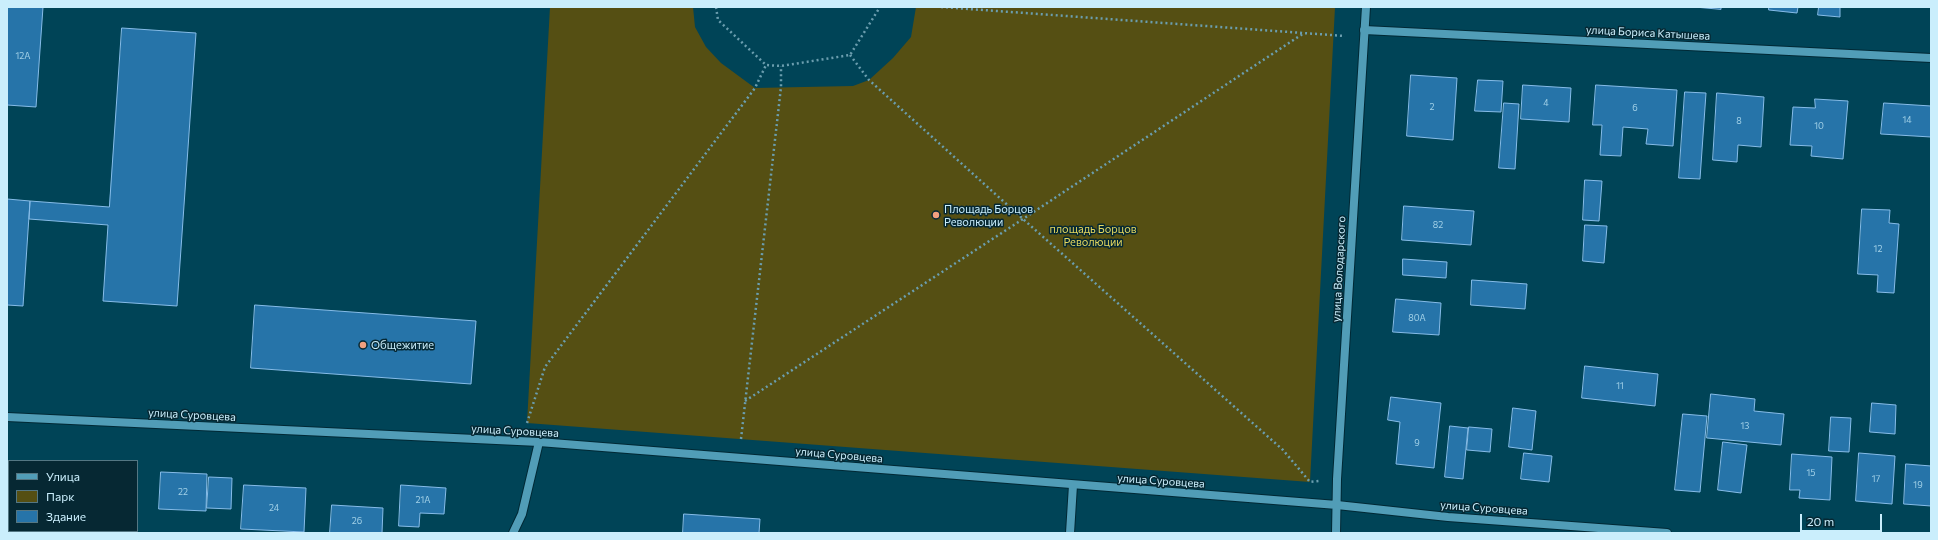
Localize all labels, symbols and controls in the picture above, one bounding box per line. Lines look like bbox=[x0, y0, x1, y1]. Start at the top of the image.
street label: улица Бориса Катышева bbox=[1586, 23, 1710, 43]
house number: 12А bbox=[15, 51, 31, 61]
house number: 4 bbox=[1543, 98, 1549, 108]
house number: 2 bbox=[1430, 102, 1434, 112]
house number: 6 bbox=[1632, 103, 1638, 113]
house number: 14 bbox=[1902, 115, 1912, 125]
house number: 8 bbox=[1736, 116, 1742, 126]
house number: 10 bbox=[1814, 121, 1824, 131]
place label: Площадь Борцов Революции bbox=[944, 202, 1033, 228]
marker: Площадь Борцов Революции bbox=[931, 210, 941, 220]
street label: улица Володарского bbox=[1330, 216, 1348, 322]
house number: 82 bbox=[1433, 220, 1443, 230]
park label: площадь Борцов Революции bbox=[1049, 222, 1137, 248]
house number: 12 bbox=[1874, 244, 1882, 254]
house number: 80А bbox=[1408, 313, 1426, 323]
place label: Общежитие bbox=[371, 338, 434, 352]
marker: Общежитие bbox=[358, 340, 368, 350]
house number: 11 bbox=[1616, 381, 1624, 391]
street label: улица Суровцева bbox=[148, 406, 236, 424]
house number: 13 bbox=[1741, 421, 1749, 431]
street label: улица Суровцева bbox=[471, 422, 559, 440]
house number: 9 bbox=[1414, 438, 1420, 448]
street label: улица Суровцева bbox=[795, 445, 883, 465]
legend bbox=[8, 460, 138, 532]
house number: 15 bbox=[1806, 468, 1816, 478]
text: Улица bbox=[46, 469, 80, 483]
street label: улица Суровцева bbox=[1117, 471, 1205, 491]
house number: 17 bbox=[1872, 474, 1880, 484]
house number: 19 bbox=[1913, 480, 1923, 490]
house number: 22 bbox=[178, 487, 188, 497]
text: Парк bbox=[46, 489, 75, 503]
house number: 21А bbox=[415, 495, 431, 505]
street label: улица Суровцева bbox=[1440, 498, 1528, 518]
house number: 24 bbox=[269, 503, 279, 513]
scale bar bbox=[1802, 506, 1884, 532]
text: Здание bbox=[46, 509, 86, 523]
text: 20 m bbox=[1807, 514, 1834, 528]
house number: 26 bbox=[352, 516, 362, 526]

